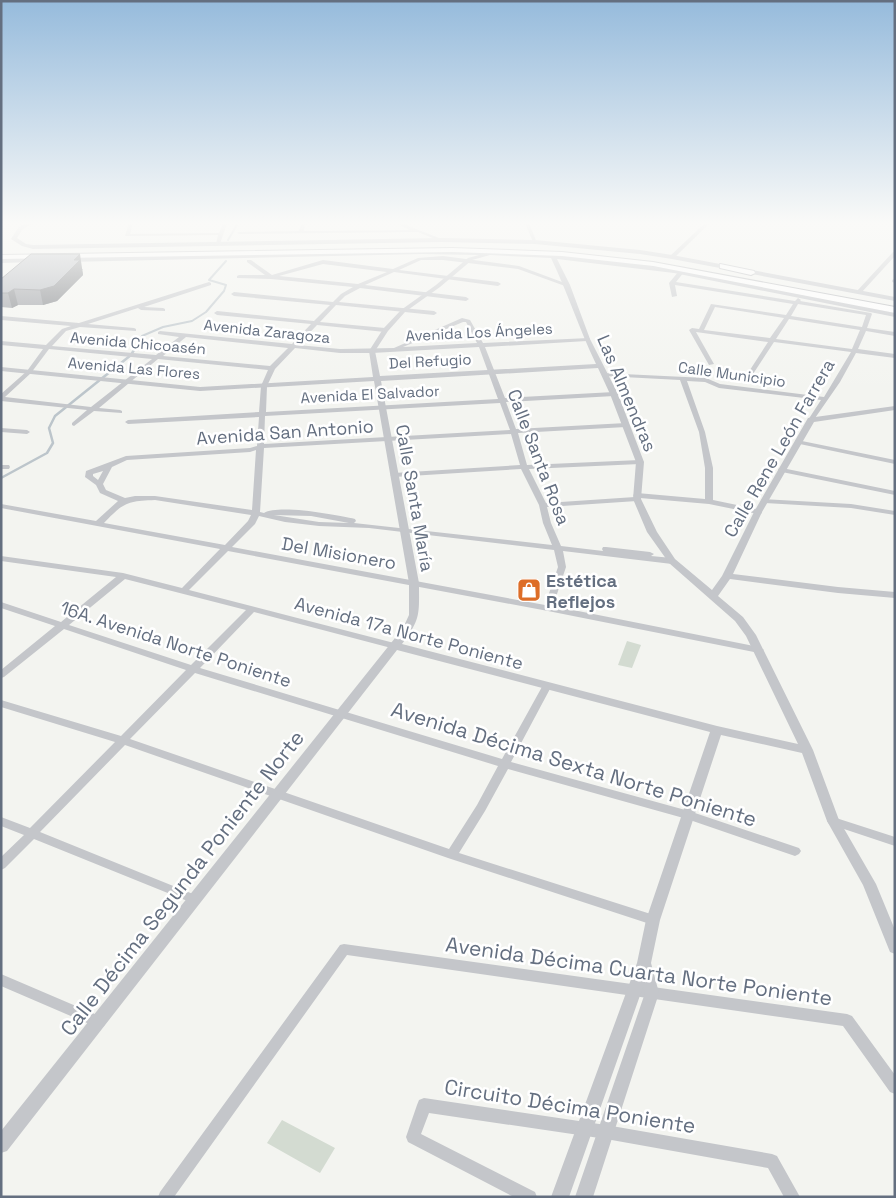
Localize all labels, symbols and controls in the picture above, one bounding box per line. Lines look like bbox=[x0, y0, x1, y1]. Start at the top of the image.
street label: Avenida Zaragoza bbox=[203, 315, 332, 347]
street label: Avenida Los Ángeles bbox=[405, 319, 553, 345]
street label: Avenida Chicoasén bbox=[69, 328, 207, 358]
street label: Las Almendras bbox=[592, 331, 662, 455]
street label: Del Refugio bbox=[388, 349, 472, 373]
street label: Avenida Las Flores bbox=[67, 353, 201, 383]
street label: Calle Rene León Farrera bbox=[718, 355, 840, 541]
street label: Calle Municipio bbox=[677, 357, 787, 391]
street label: Avenida El Salvador bbox=[300, 381, 440, 407]
street label: Calle Santa Rosa bbox=[503, 386, 575, 528]
street label: Avenida San Antonio bbox=[196, 414, 374, 450]
street label: Calle Santa María bbox=[391, 423, 439, 573]
street label: Del Misionero bbox=[280, 532, 398, 574]
place label: Estética Reflejos bbox=[546, 569, 618, 613]
shop icon: Estética Reflejos bbox=[516, 577, 542, 603]
street label: Avenida 17a Norte Poniente bbox=[292, 591, 526, 675]
street label: 16A. Avenida Norte Poniente bbox=[58, 596, 294, 692]
street label: Avenida Décima Sexta Norte Poniente bbox=[388, 695, 760, 833]
street label: Calle Décima Segunda Poniente Norte bbox=[54, 725, 310, 1041]
street label: Avenida Décima Cuarta Norte Poniente bbox=[444, 930, 834, 1012]
street label: Circuito Décima Poniente bbox=[442, 1073, 698, 1139]

